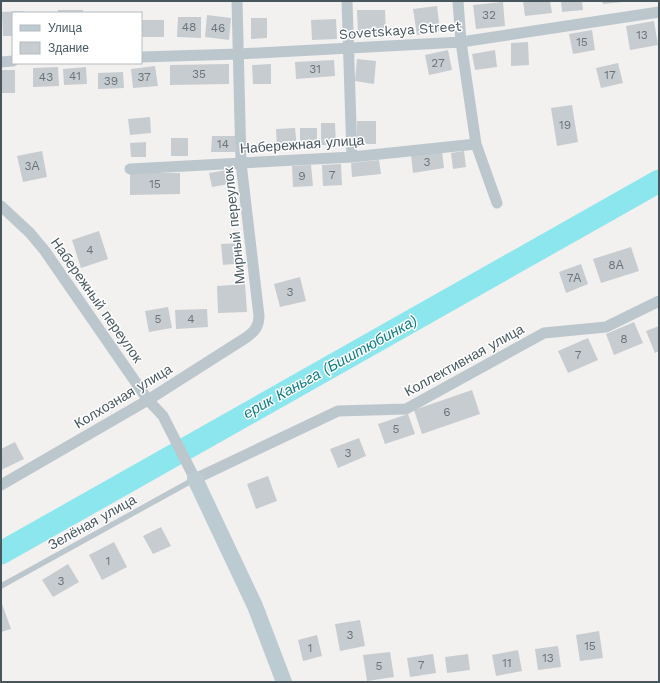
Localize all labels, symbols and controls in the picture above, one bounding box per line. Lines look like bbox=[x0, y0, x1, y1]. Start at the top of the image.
house number: 32 bbox=[482, 8, 496, 22]
legend bbox=[12, 12, 142, 64]
street label: Sovetskaya Street bbox=[338, 18, 462, 42]
house number: 48 bbox=[182, 20, 196, 34]
text: Улица bbox=[48, 21, 82, 35]
house number: 46 bbox=[211, 21, 225, 35]
house number: 13 bbox=[636, 28, 648, 42]
house number: 15 bbox=[576, 35, 588, 49]
text: Здание bbox=[48, 41, 89, 55]
house number: 27 bbox=[431, 56, 445, 70]
house number: 31 bbox=[309, 62, 321, 76]
house number: 35 bbox=[192, 67, 206, 81]
house number: 17 bbox=[604, 68, 616, 82]
house number: 41 bbox=[69, 69, 81, 83]
house number: 43 bbox=[39, 70, 53, 84]
house number: 37 bbox=[137, 70, 151, 84]
house number: 39 bbox=[104, 74, 118, 88]
house number: 19 bbox=[559, 118, 571, 132]
street label: Набережная улица bbox=[239, 132, 365, 156]
house number: 14 bbox=[217, 137, 229, 151]
house number: 3 bbox=[424, 155, 431, 169]
house number: 3А bbox=[25, 159, 40, 173]
street label: Мирный переулок bbox=[220, 166, 248, 285]
house number: 7 bbox=[329, 168, 336, 182]
house number: 9 bbox=[298, 169, 306, 183]
house number: 15 bbox=[149, 177, 161, 191]
street label: Набережный переулок bbox=[48, 235, 147, 366]
house number: 4 bbox=[86, 243, 94, 257]
house number: 8А bbox=[608, 258, 624, 272]
house number: 7А bbox=[567, 271, 581, 285]
house number: 3 bbox=[287, 285, 294, 299]
house number: 5 bbox=[155, 312, 162, 326]
house number: 4 bbox=[187, 312, 195, 326]
water label: ерик Каньга (Биштюбинка) bbox=[240, 312, 420, 422]
street label: Коллективная улица bbox=[401, 320, 527, 399]
house number: 8 bbox=[620, 332, 628, 346]
house number: 7 bbox=[575, 348, 582, 362]
street label: Колхозная улица bbox=[71, 360, 175, 431]
house number: 6 bbox=[443, 405, 451, 419]
house number: 5 bbox=[393, 422, 400, 436]
house number: 3 bbox=[345, 446, 352, 460]
street label: Зелёная улица bbox=[45, 491, 139, 553]
house number: 1 bbox=[106, 554, 110, 568]
house number: 3 bbox=[58, 574, 65, 588]
house number: 3 bbox=[347, 628, 354, 642]
house number: 15 bbox=[584, 639, 596, 653]
house number: 1 bbox=[308, 641, 312, 655]
house number: 13 bbox=[542, 651, 554, 665]
house number: 11 bbox=[502, 656, 512, 670]
house number: 7 bbox=[418, 658, 425, 672]
house number: 5 bbox=[376, 659, 383, 673]

